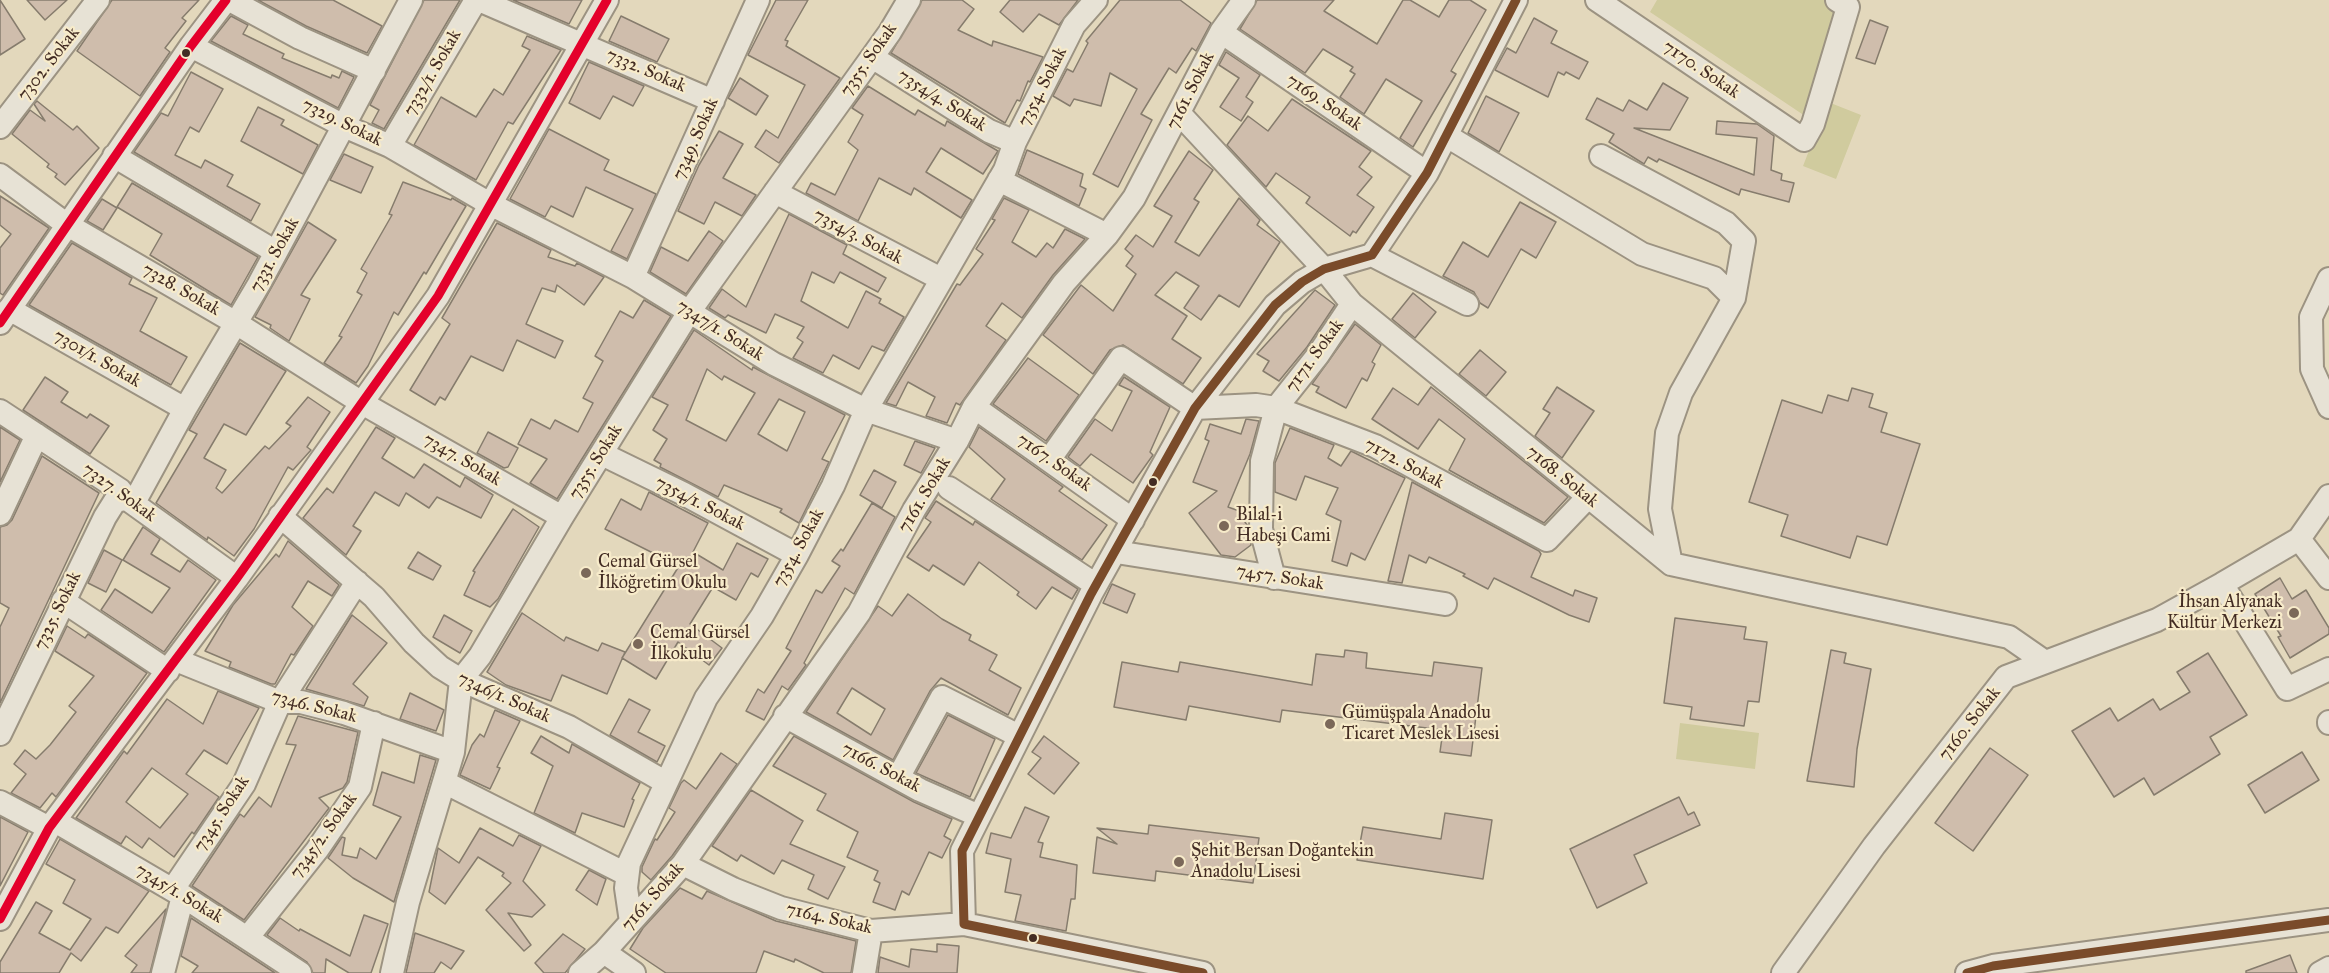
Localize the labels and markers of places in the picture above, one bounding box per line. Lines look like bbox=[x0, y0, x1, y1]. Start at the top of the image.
unlabelled marker bbox=[180, 47, 192, 59]
unlabelled marker bbox=[1147, 476, 1159, 488]
place label: Bilal-i Habeşi Cami bbox=[1236, 505, 1331, 548]
marker: Bilal-i Habeşi Cami bbox=[1217, 519, 1231, 533]
place label: Cemal Gürsel İlköğretim Okulu bbox=[598, 552, 727, 594]
marker: Cemal Gürsel İlköğretim Okulu bbox=[579, 566, 593, 580]
place label: İhsan Alyanak Kültür Merkezi bbox=[2167, 592, 2282, 634]
marker: İhsan Alyanak Kültür Merkezi bbox=[2287, 606, 2301, 620]
place label: Cemal Gürsel İlkokulu bbox=[650, 623, 750, 666]
marker: Cemal Gürsel İlkokulu bbox=[631, 637, 645, 651]
place label: Gümüşpala Anadolu Ticaret Meslek Lisesi bbox=[1342, 703, 1500, 746]
marker: Gümüşpala Anadolu Ticaret Meslek Lisesi bbox=[1323, 717, 1337, 731]
place label: Şehit Bersan Doğantekin Anadolu Lisesi bbox=[1191, 841, 1374, 884]
marker: Şehit Bersan Doğantekin Anadolu Lisesi bbox=[1172, 855, 1186, 869]
unlabelled marker bbox=[1027, 932, 1039, 944]

